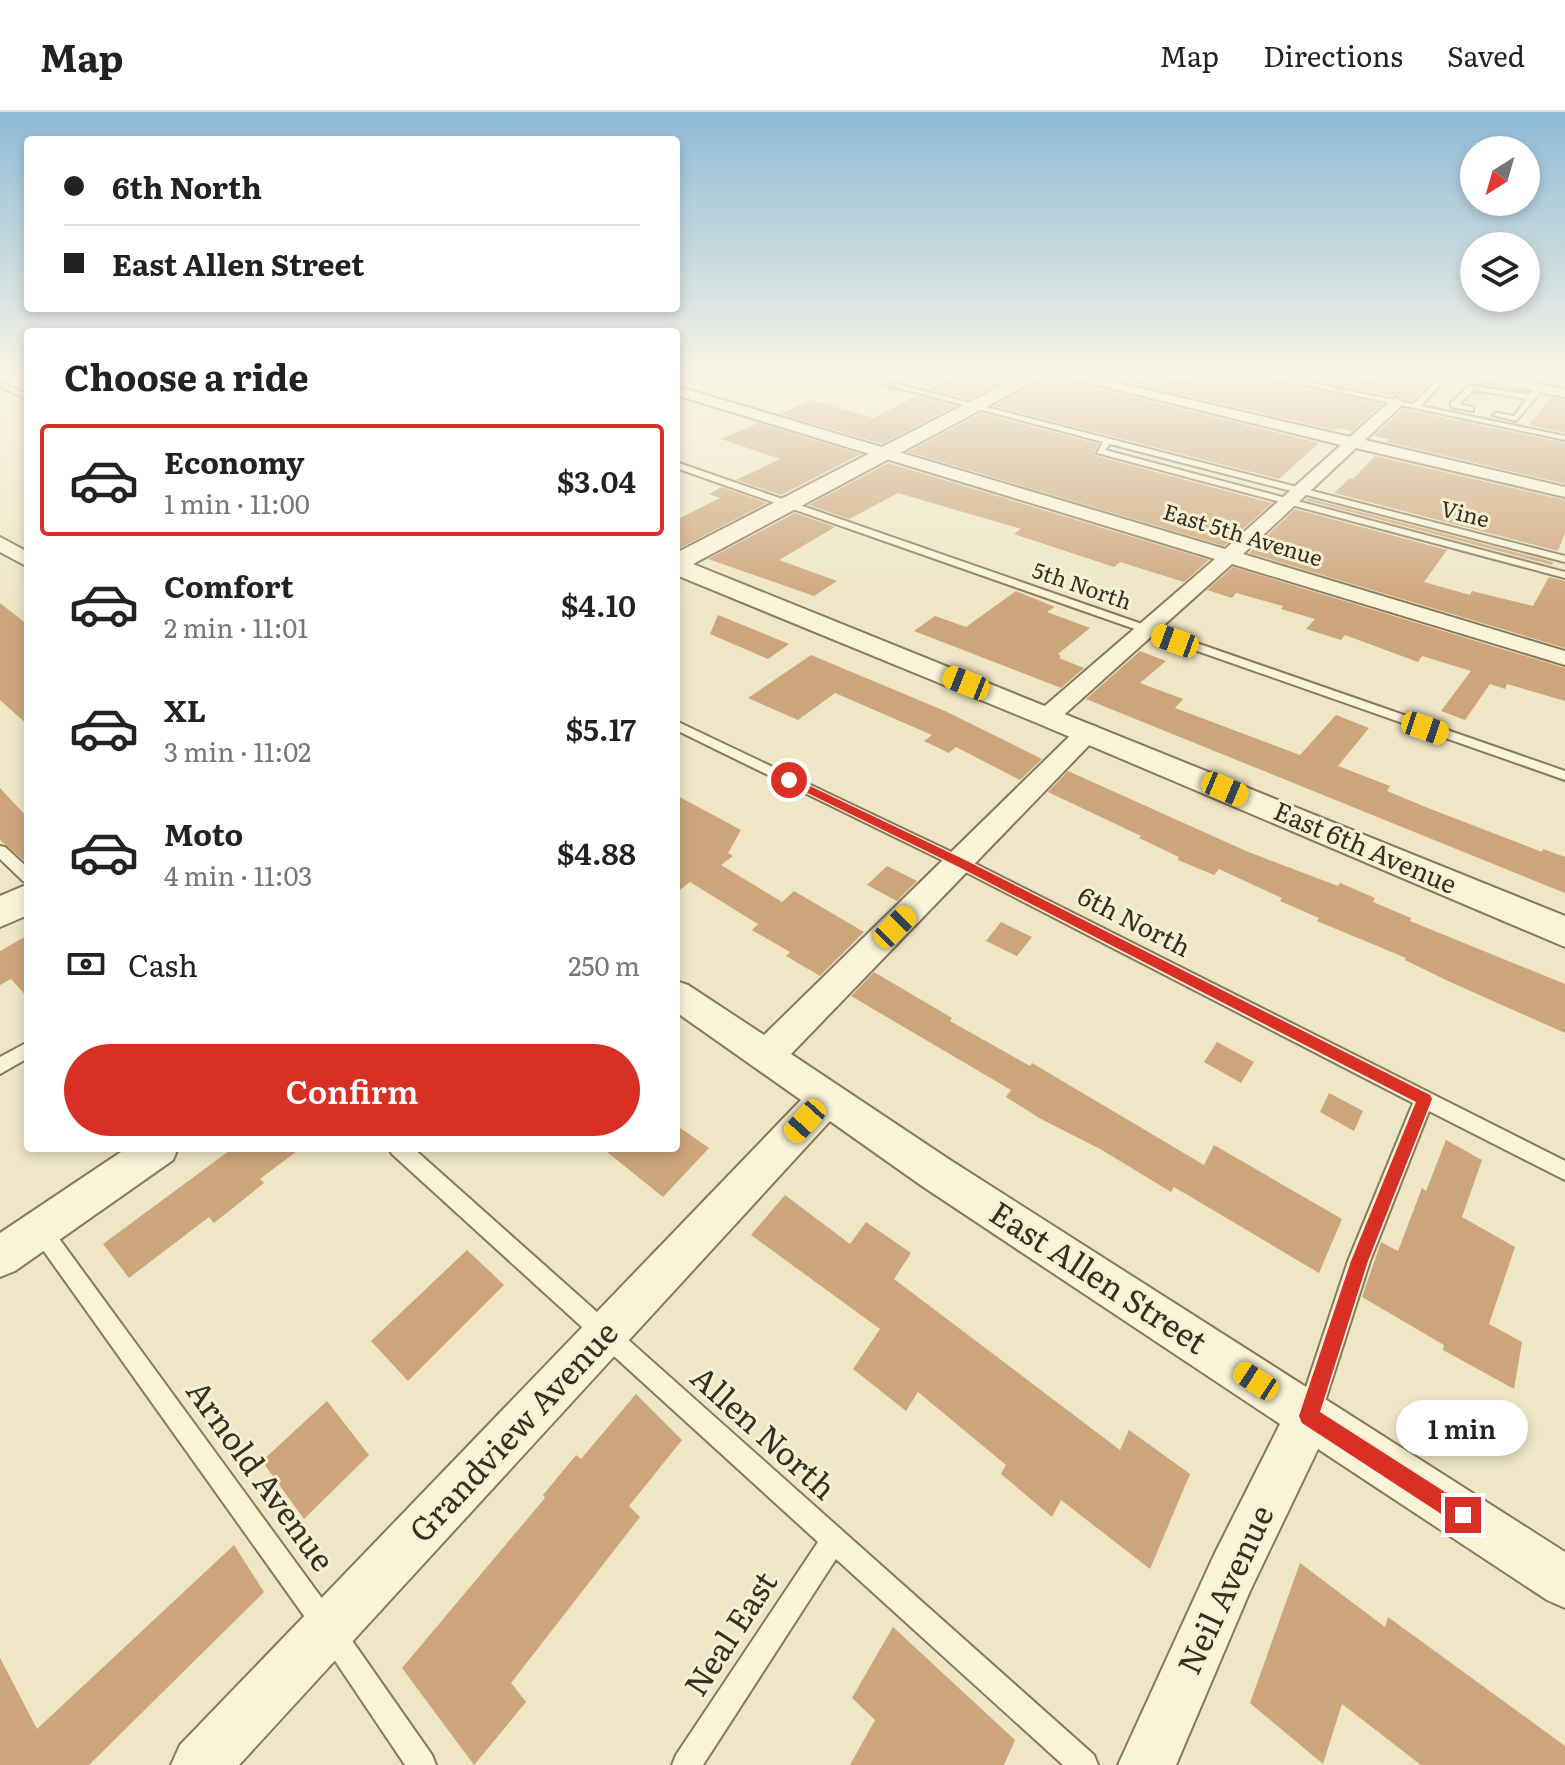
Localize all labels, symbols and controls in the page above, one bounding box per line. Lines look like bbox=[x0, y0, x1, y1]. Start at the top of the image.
text: Map bbox=[40, 27, 124, 84]
text: Map bbox=[1160, 34, 1219, 76]
text: Directions bbox=[1263, 34, 1403, 76]
text: Saved bbox=[1447, 34, 1525, 76]
north arrow bbox=[1460, 136, 1540, 216]
map controls bbox=[1460, 136, 1540, 312]
text: 6th North bbox=[112, 164, 262, 208]
button: layers bbox=[1460, 232, 1540, 312]
text: East Allen Street bbox=[112, 241, 364, 285]
text: Choose a ride bbox=[64, 349, 309, 402]
text: Economy bbox=[164, 439, 304, 483]
icon: car bbox=[68, 444, 140, 516]
text: $3.04 bbox=[557, 458, 636, 502]
text: 1 min · 11:00 bbox=[164, 483, 310, 522]
street label: Vine bbox=[1438, 491, 1493, 534]
street label: East 5th Avenue bbox=[1160, 494, 1327, 573]
street label: 5th North bbox=[1028, 552, 1136, 617]
text: Comfort bbox=[164, 563, 294, 607]
icon: car bbox=[68, 568, 140, 640]
text: $4.10 bbox=[561, 582, 636, 626]
text: 2 min · 11:01 bbox=[164, 607, 308, 646]
car bbox=[1148, 622, 1202, 660]
car bbox=[939, 663, 993, 703]
text: XL bbox=[164, 687, 206, 731]
icon: car bbox=[68, 692, 140, 764]
text: $5.17 bbox=[565, 706, 636, 750]
car bbox=[1398, 709, 1452, 747]
text: 3 min · 11:02 bbox=[164, 731, 311, 770]
route start bbox=[771, 762, 807, 798]
car bbox=[1198, 769, 1252, 809]
street label: East 6th Avenue bbox=[1268, 790, 1464, 902]
text: Moto bbox=[164, 811, 243, 855]
icon: car bbox=[68, 816, 140, 888]
text: $4.88 bbox=[557, 830, 636, 874]
text: 4 min · 11:03 bbox=[164, 855, 312, 894]
street label: 6th North bbox=[1072, 875, 1198, 965]
car bbox=[870, 902, 920, 952]
icon: cash bbox=[64, 942, 108, 986]
text: Cash bbox=[128, 942, 198, 986]
text: 250 m bbox=[568, 945, 640, 984]
button: Confirm bbox=[64, 1044, 640, 1136]
car bbox=[780, 1095, 830, 1147]
street label: East Allen Street bbox=[981, 1187, 1218, 1364]
street label: Grandview Avenue bbox=[396, 1308, 627, 1552]
street label: Allen North bbox=[682, 1352, 848, 1509]
car bbox=[1229, 1358, 1283, 1404]
street label: Arnold Avenue bbox=[177, 1369, 348, 1580]
callout: 1 min bbox=[1397, 1399, 1529, 1455]
text: 1 min bbox=[1428, 1408, 1496, 1447]
street label: Neil Avenue bbox=[1163, 1496, 1283, 1681]
route end bbox=[1445, 1497, 1481, 1533]
street label: Neal East bbox=[670, 1560, 787, 1704]

